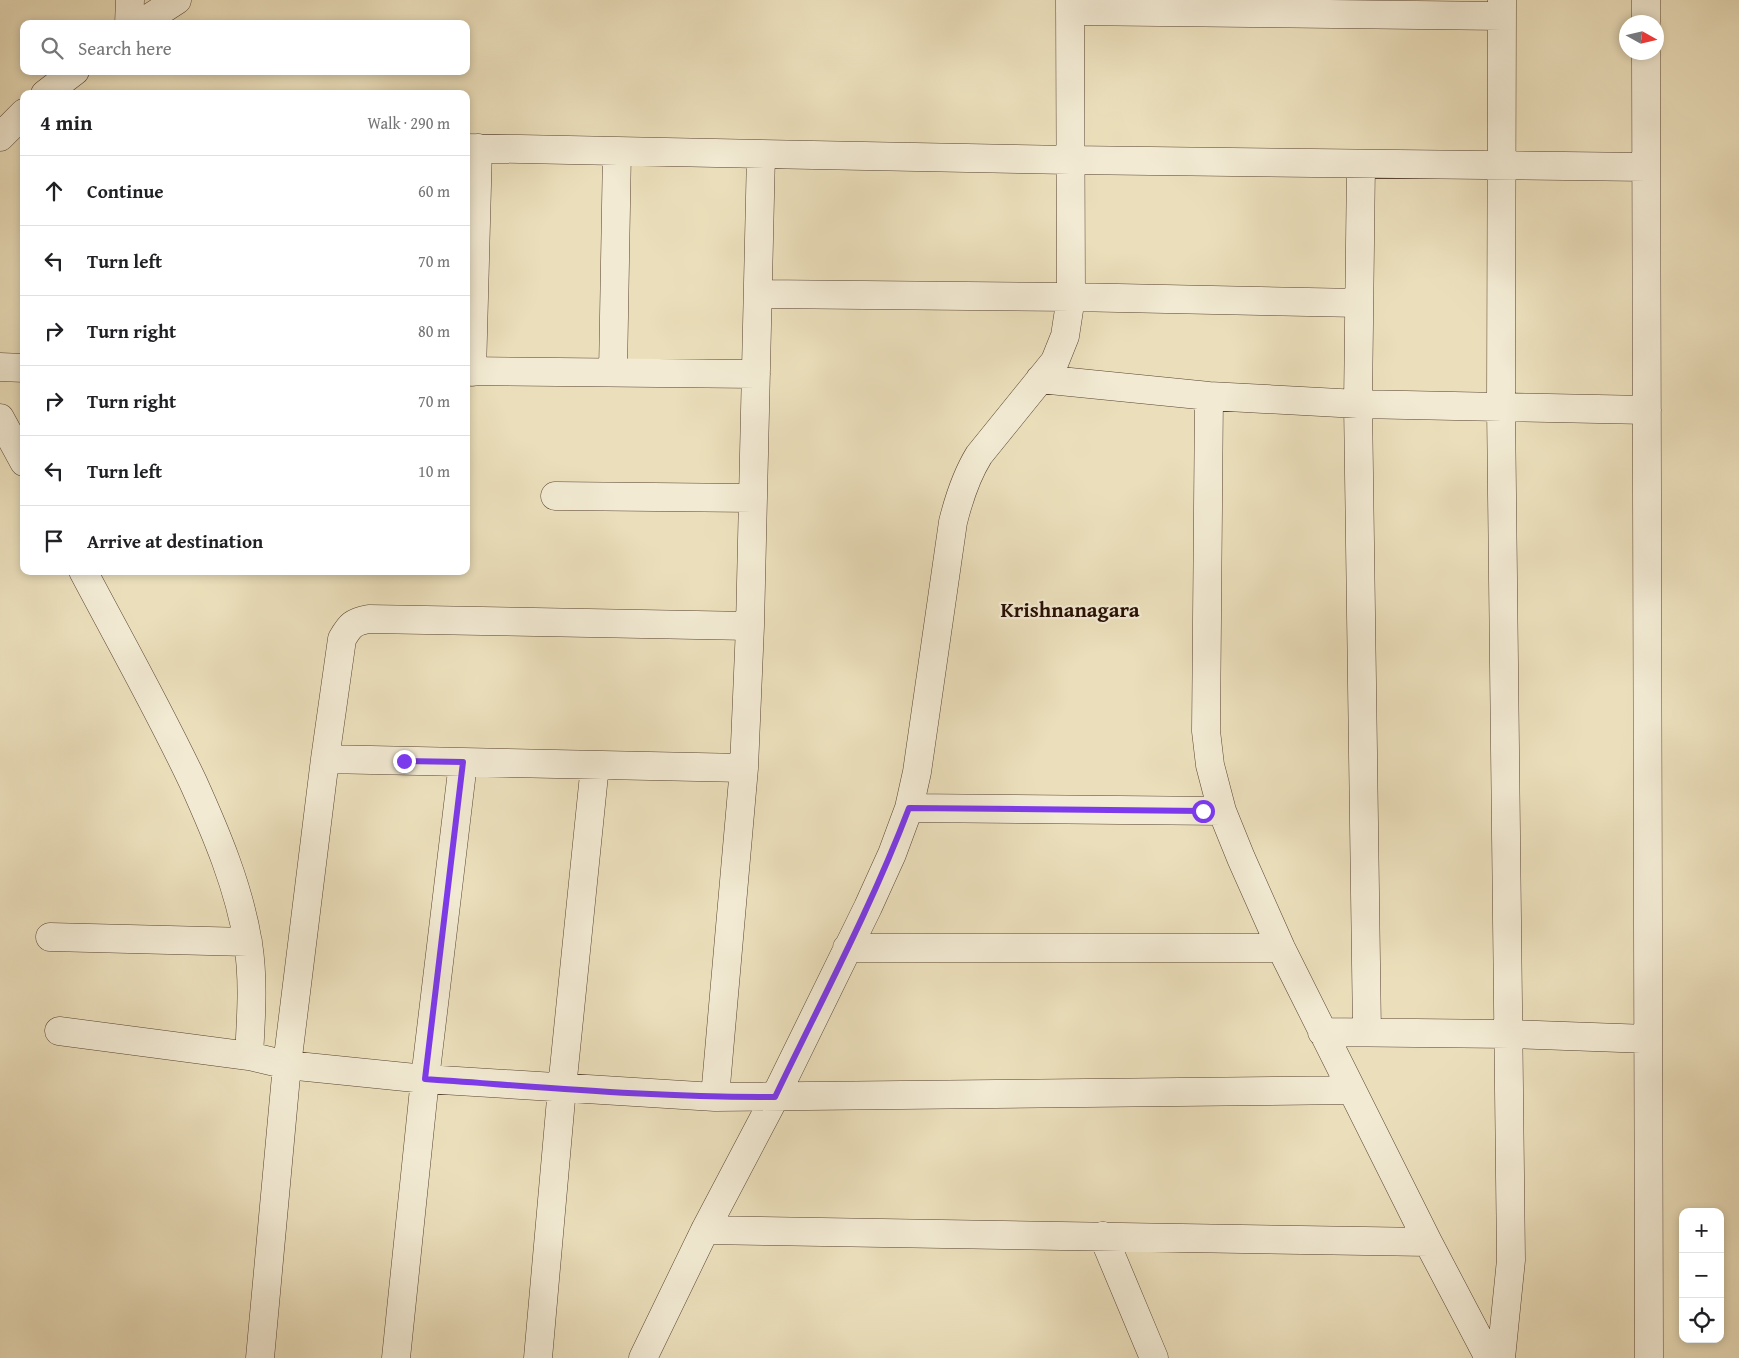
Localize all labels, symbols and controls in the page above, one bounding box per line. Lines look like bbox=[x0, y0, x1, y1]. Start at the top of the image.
north arrow bbox=[1619, 15, 1664, 60]
search box bbox=[20, 20, 470, 75]
icon: search bbox=[38, 34, 66, 62]
text: Search here bbox=[78, 34, 172, 62]
text: 4 min bbox=[40, 107, 92, 138]
text: Walk · 290 m bbox=[367, 111, 450, 135]
icon: ahead bbox=[40, 177, 68, 205]
text: Continue bbox=[87, 177, 164, 205]
text: 60 m bbox=[418, 179, 450, 203]
icon: left bbox=[40, 247, 68, 275]
text: Turn left bbox=[87, 247, 162, 275]
text: 70 m bbox=[418, 249, 450, 273]
icon: right bbox=[40, 317, 68, 345]
text: Turn right bbox=[87, 317, 176, 345]
text: 80 m bbox=[418, 319, 450, 343]
icon: right bbox=[40, 387, 68, 415]
text: Turn right bbox=[87, 387, 176, 415]
text: 70 m bbox=[418, 389, 450, 413]
icon: left bbox=[40, 457, 68, 485]
text: Turn left bbox=[87, 457, 162, 485]
text: 10 m bbox=[418, 459, 450, 483]
icon: arrive bbox=[40, 527, 68, 555]
text: Arrive at destination bbox=[87, 527, 263, 555]
district label: Krishnanagara bbox=[1000, 594, 1140, 625]
route end bbox=[393, 750, 416, 773]
route start bbox=[1192, 800, 1215, 823]
map controls bbox=[1679, 1208, 1724, 1343]
button: + bbox=[1679, 1208, 1724, 1253]
button: − bbox=[1679, 1253, 1724, 1298]
button: locate bbox=[1679, 1298, 1724, 1343]

